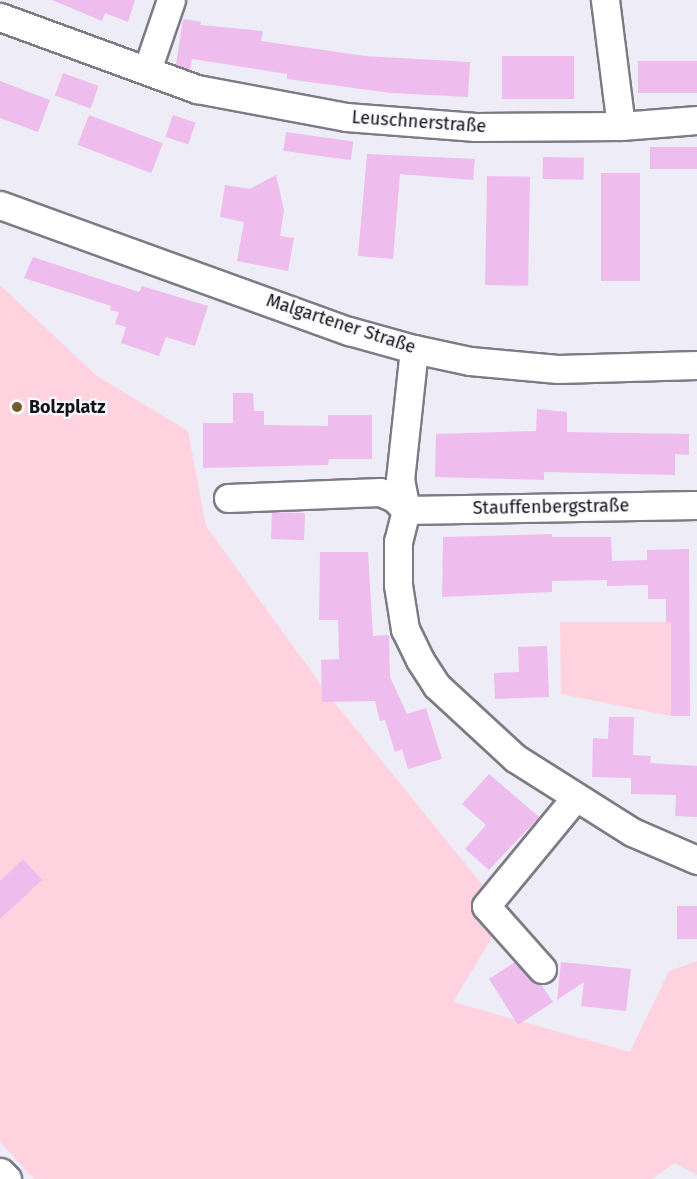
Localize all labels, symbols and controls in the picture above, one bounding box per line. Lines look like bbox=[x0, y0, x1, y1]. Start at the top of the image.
street label: Leuschnerstraße bbox=[351, 107, 487, 137]
street label: Malgartener Straße bbox=[264, 290, 418, 358]
place label: Bolzplatz bbox=[29, 396, 105, 418]
marker: Bolzplatz bbox=[10, 400, 24, 414]
street label: Stauffenbergstraße bbox=[473, 495, 629, 519]

